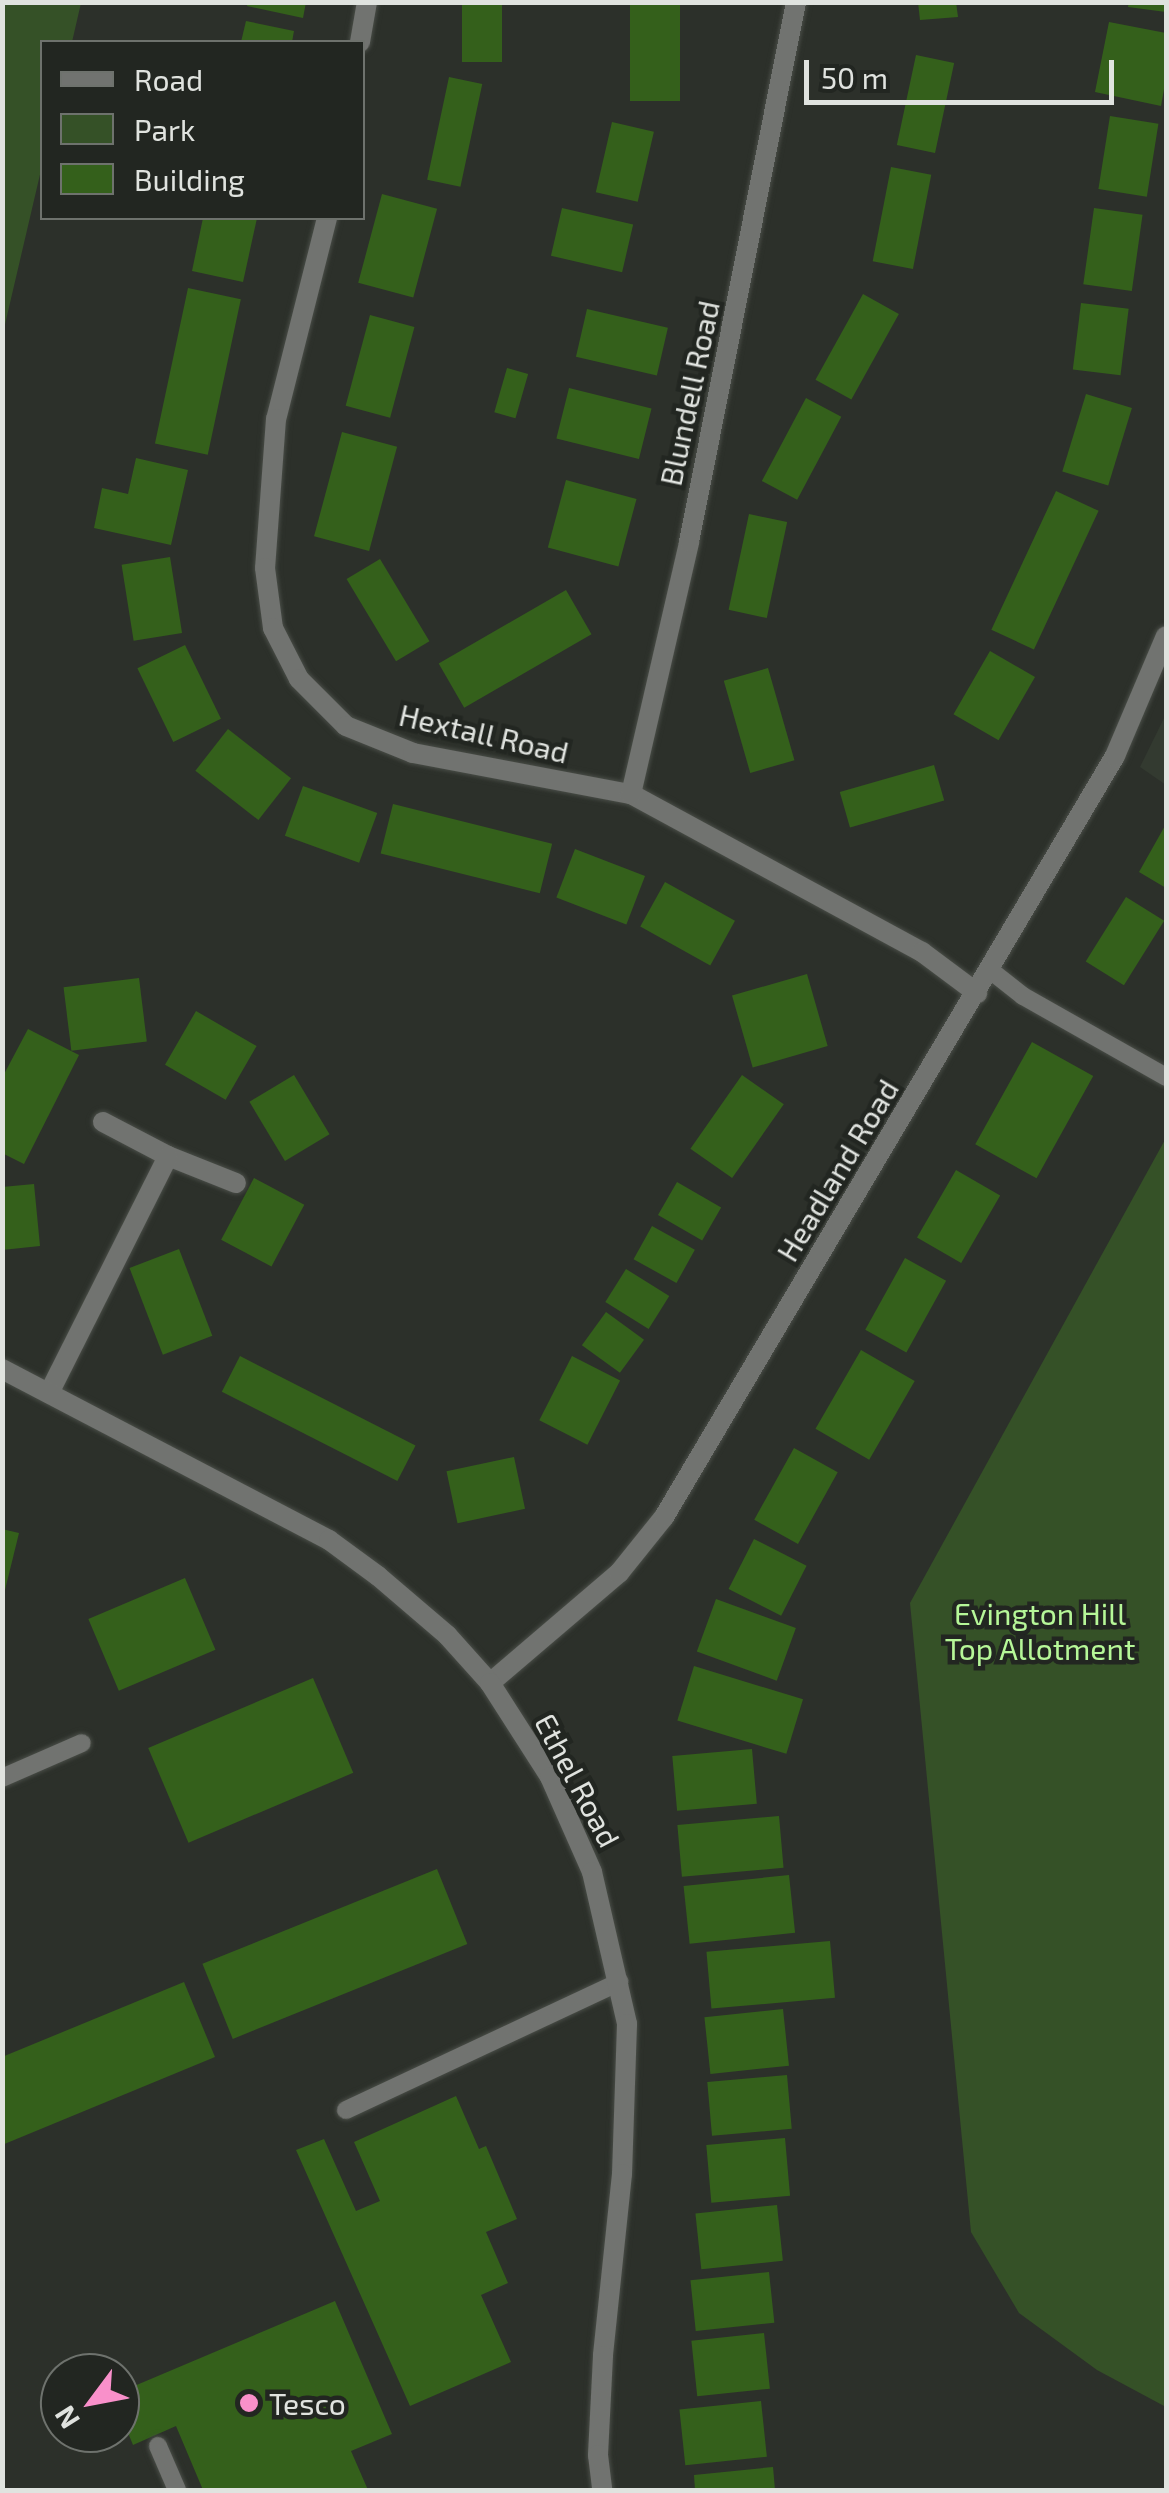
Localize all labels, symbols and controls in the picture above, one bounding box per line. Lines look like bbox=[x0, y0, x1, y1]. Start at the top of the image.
legend bbox=[40, 40, 365, 220]
scale bar bbox=[809, 40, 1119, 102]
text: 50 m bbox=[821, 59, 888, 95]
text: Road bbox=[134, 61, 203, 97]
text: Park bbox=[134, 111, 195, 147]
text: Building bbox=[134, 161, 245, 197]
street label: Blundell Road bbox=[652, 297, 726, 489]
street label: Hextall Road bbox=[395, 696, 573, 770]
street label: Headland Road bbox=[769, 1073, 905, 1267]
park label: Evington Hill Top Allotment bbox=[944, 1595, 1136, 1666]
street label: Ethel Road bbox=[528, 1707, 628, 1853]
north arrow bbox=[40, 2353, 140, 2453]
place label: Tesco bbox=[269, 2385, 346, 2421]
marker: Tesco bbox=[238, 2392, 260, 2414]
text: N bbox=[46, 2400, 86, 2435]

